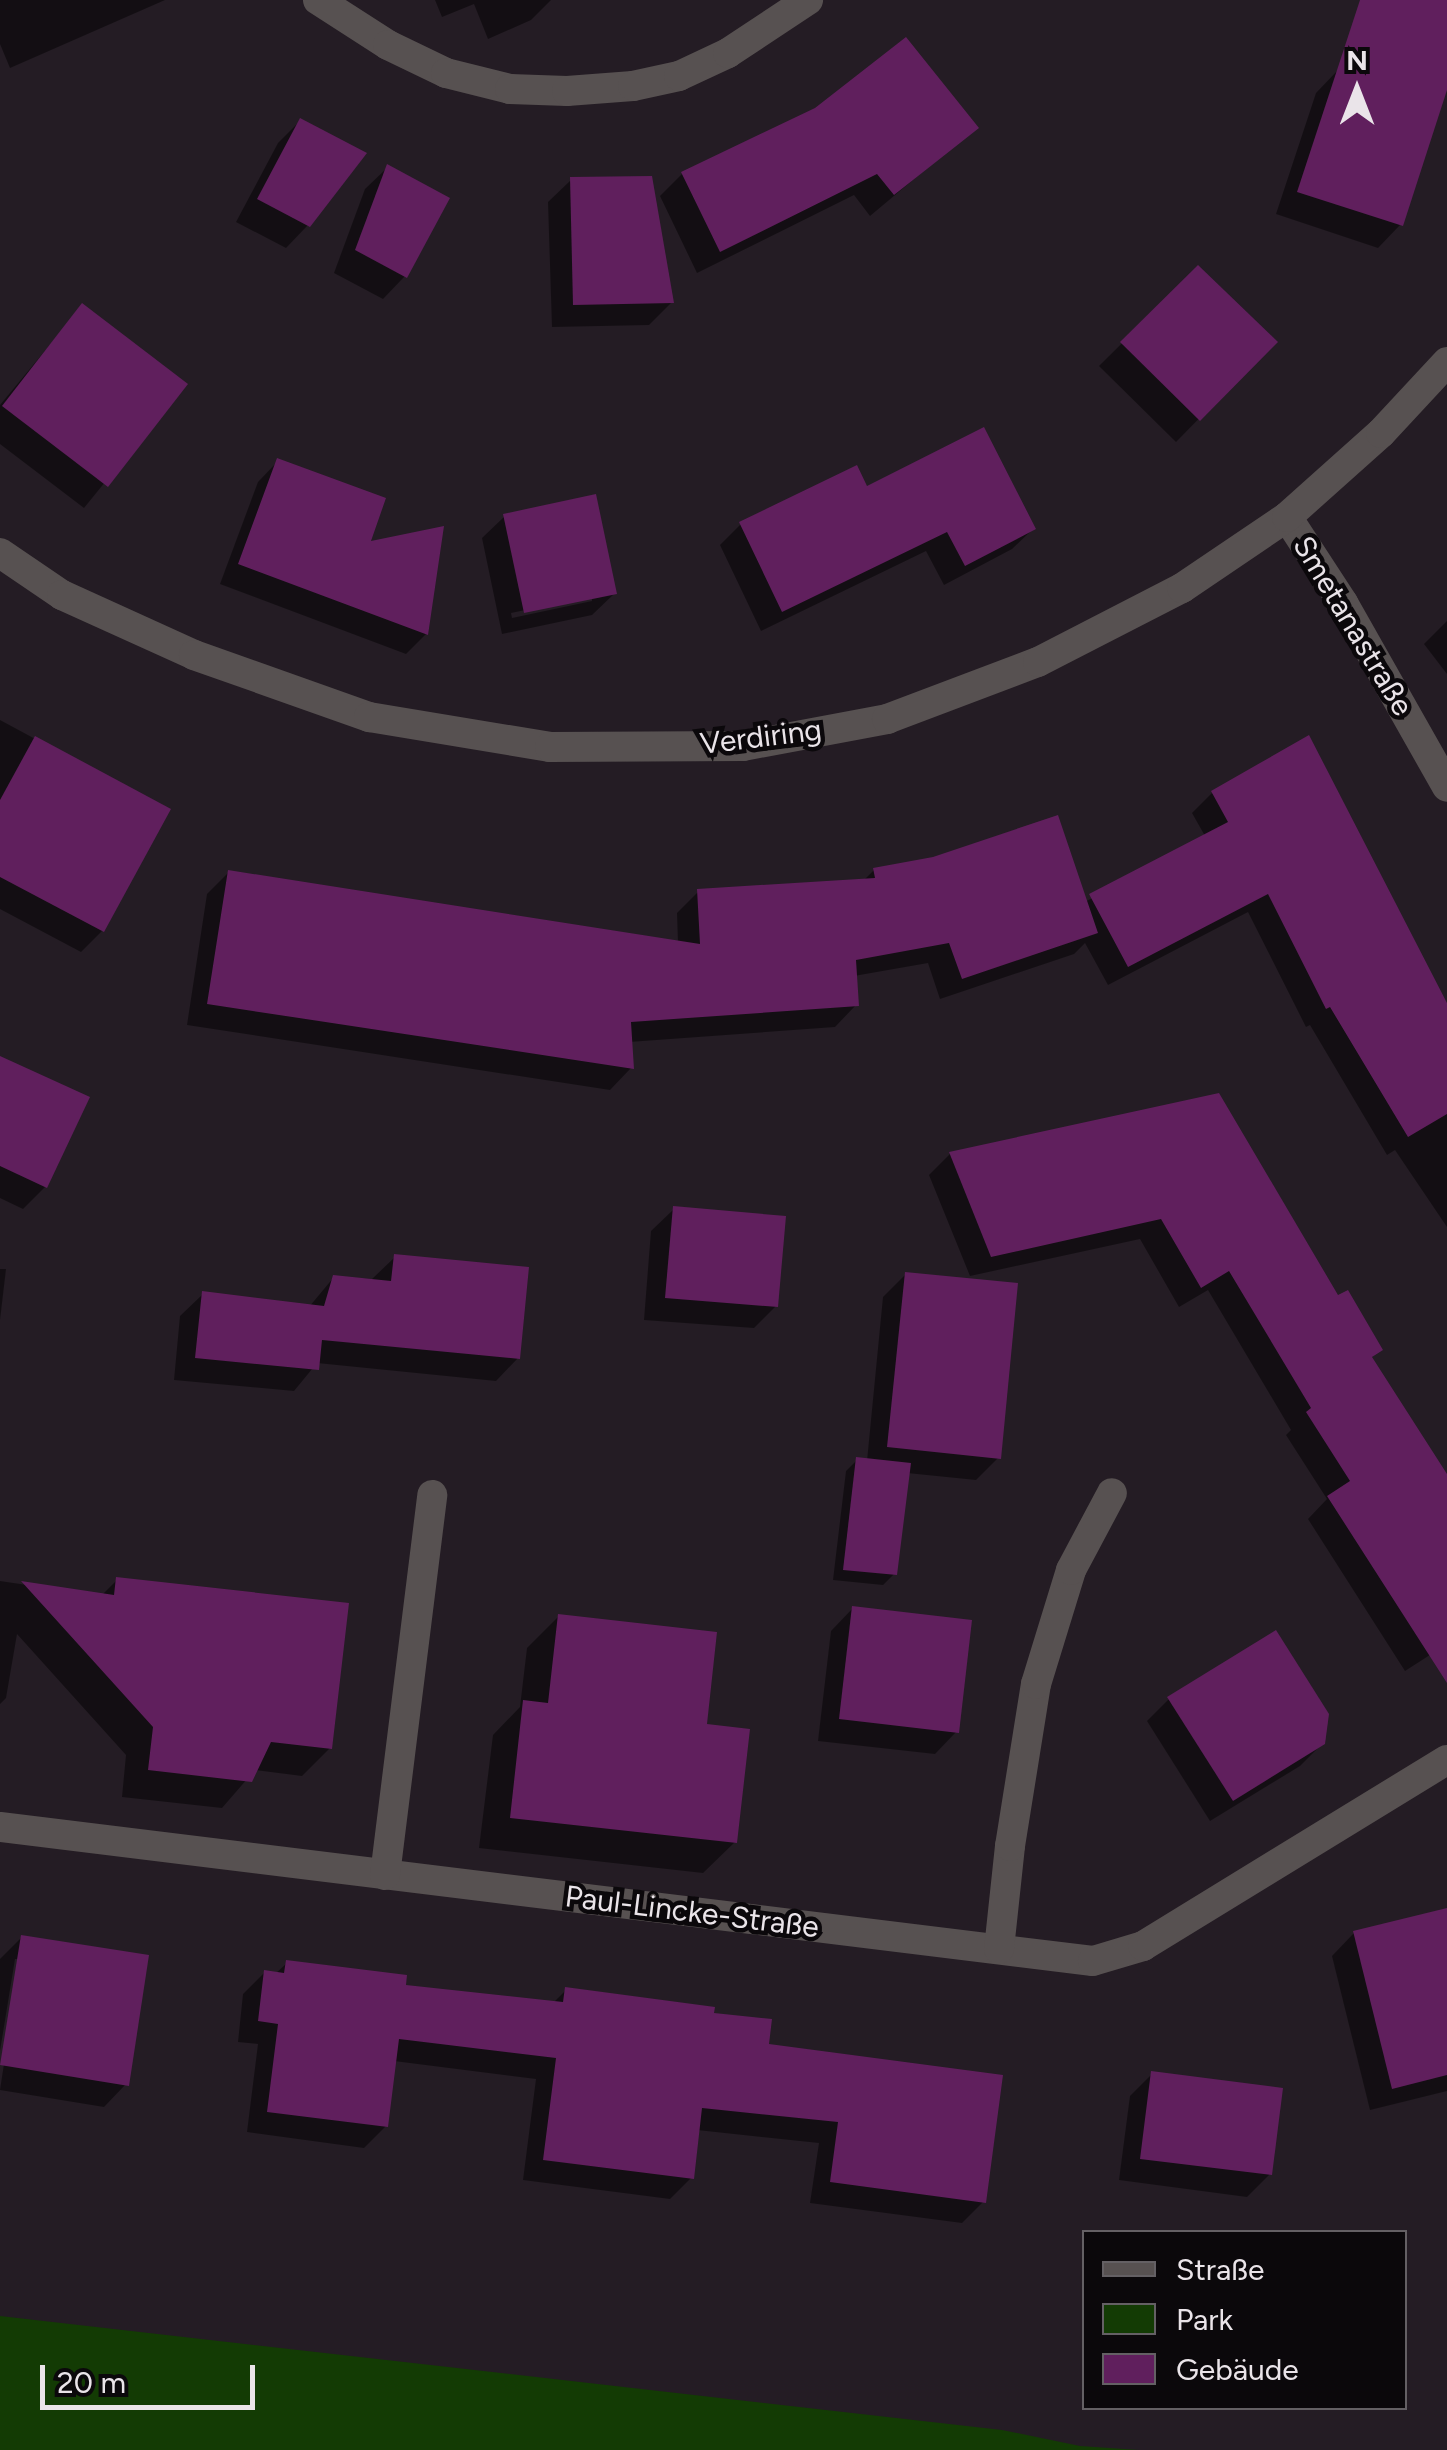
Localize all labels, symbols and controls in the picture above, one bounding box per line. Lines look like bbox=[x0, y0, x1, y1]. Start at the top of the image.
north arrow bbox=[1307, 40, 1407, 140]
text: N bbox=[1346, 43, 1368, 77]
street label: Smetanastraße bbox=[1285, 530, 1421, 722]
street label: Verdiring bbox=[698, 712, 824, 762]
street label: Paul-Lincke-Straße bbox=[563, 1879, 821, 1945]
legend bbox=[1082, 2230, 1407, 2410]
text: Straße bbox=[1176, 2251, 1265, 2288]
text: Park bbox=[1176, 2301, 1233, 2338]
scale bar bbox=[45, 2345, 260, 2407]
text: Gebäude bbox=[1176, 2351, 1299, 2388]
text: 20 m bbox=[57, 2364, 126, 2401]

